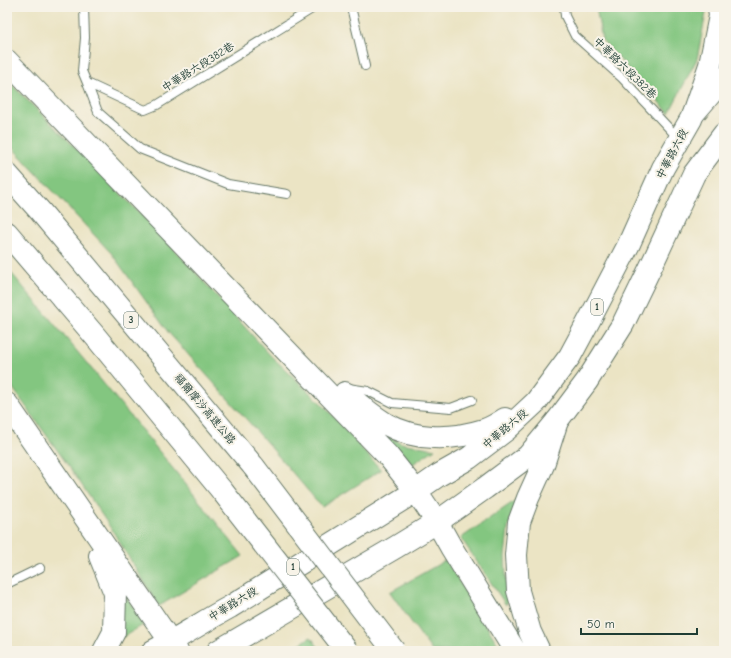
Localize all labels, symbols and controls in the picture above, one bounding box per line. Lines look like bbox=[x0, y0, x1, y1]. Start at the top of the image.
street label: 中華路六段382巷 bbox=[591, 35, 659, 101]
street label: 中華路六段382巷 bbox=[159, 40, 237, 94]
street label: 中華路六段 bbox=[653, 127, 691, 181]
road number: 1 bbox=[591, 299, 603, 315]
road number: 3 bbox=[124, 312, 138, 328]
street label: 福爾摩沙高速公路 bbox=[172, 371, 238, 447]
street label: 中華路六段 bbox=[480, 406, 530, 452]
road number: 1 bbox=[287, 559, 299, 575]
street label: 中華路六段 bbox=[206, 584, 260, 624]
scale bar bbox=[581, 610, 697, 636]
text: 50 m bbox=[587, 617, 615, 631]

